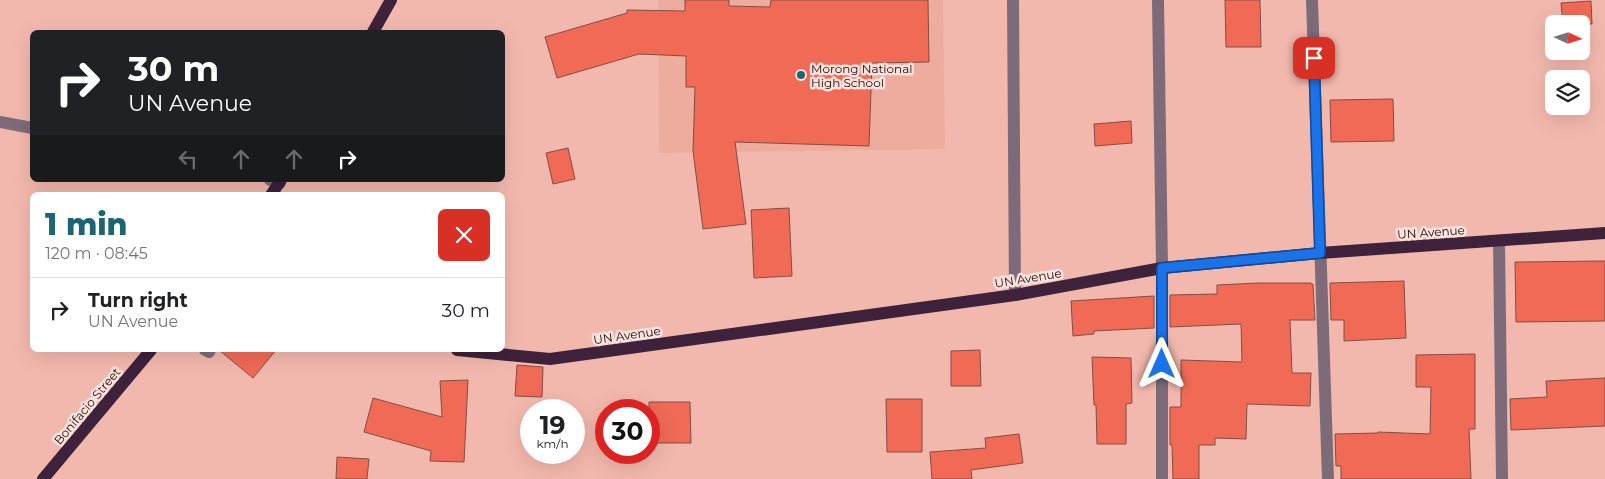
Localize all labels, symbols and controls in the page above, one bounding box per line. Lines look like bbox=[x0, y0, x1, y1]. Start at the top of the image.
north arrow bbox=[1545, 15, 1590, 60]
map controls bbox=[1545, 15, 1590, 115]
pin bbox=[1293, 37, 1335, 79]
icon: arrive bbox=[1300, 44, 1328, 72]
text: 30 m bbox=[128, 47, 219, 90]
icon: right bbox=[45, 50, 110, 115]
place label: Morong National High School bbox=[811, 61, 913, 90]
marker: Morong National High School bbox=[795, 69, 807, 81]
button: layers bbox=[1545, 70, 1590, 115]
text: UN Avenue bbox=[128, 90, 252, 117]
icon: left bbox=[174, 145, 202, 173]
icon: ahead bbox=[227, 145, 255, 173]
icon: ahead bbox=[280, 145, 308, 173]
icon: right bbox=[333, 145, 361, 173]
text: 1 min bbox=[45, 206, 128, 243]
button: close bbox=[438, 209, 490, 261]
street label: UN Avenue bbox=[1397, 222, 1465, 242]
text: 120 m · 08:45 bbox=[45, 244, 148, 263]
street label: UN Avenue bbox=[993, 265, 1063, 291]
text: Turn right bbox=[88, 289, 188, 312]
icon: right bbox=[45, 296, 73, 324]
text: 30 m bbox=[442, 299, 490, 322]
text: UN Avenue bbox=[88, 312, 178, 331]
street label: UN Avenue bbox=[592, 323, 662, 347]
position arrow bbox=[1135, 337, 1187, 389]
street label: Bonifacio Street bbox=[50, 364, 124, 448]
speed limit sign: 30 bbox=[595, 399, 660, 464]
text: 19 bbox=[540, 410, 565, 440]
text: km/h bbox=[536, 436, 569, 451]

